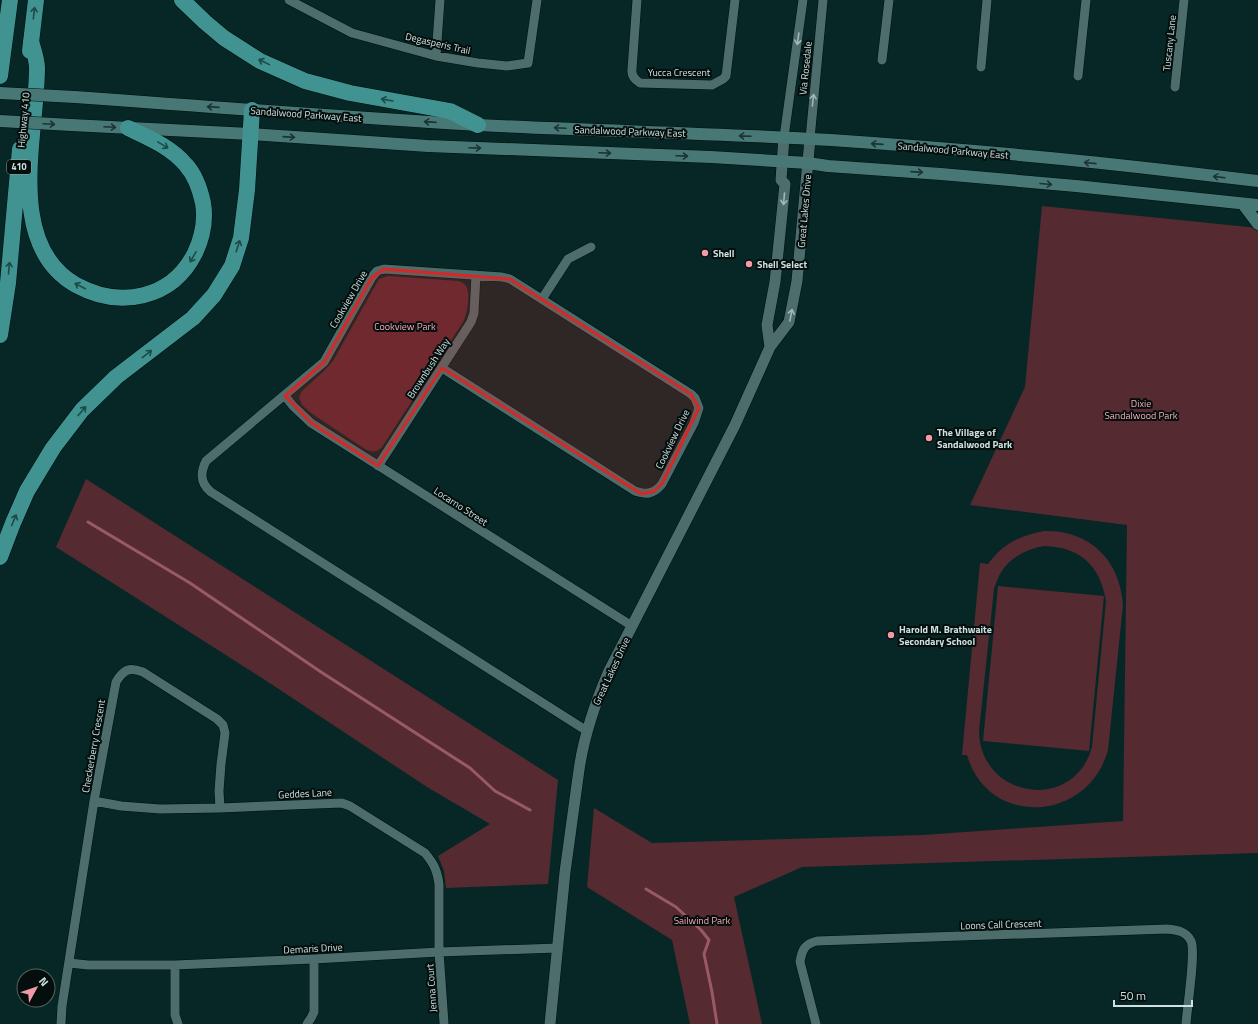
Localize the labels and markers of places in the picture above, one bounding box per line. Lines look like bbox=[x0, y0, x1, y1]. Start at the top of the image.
place label: Shell bbox=[713, 246, 735, 261]
marker: Shell bbox=[700, 248, 710, 258]
place label: Shell Select bbox=[757, 257, 807, 272]
marker: Shell Select bbox=[744, 259, 754, 269]
place label: The Village of Sandalwood Park bbox=[937, 425, 1013, 452]
marker: The Village of Sandalwood Park bbox=[924, 433, 934, 443]
place label: Harold M. Brathwaite Secondary School bbox=[899, 622, 992, 649]
marker: Harold M. Brathwaite Secondary School bbox=[886, 630, 896, 640]

